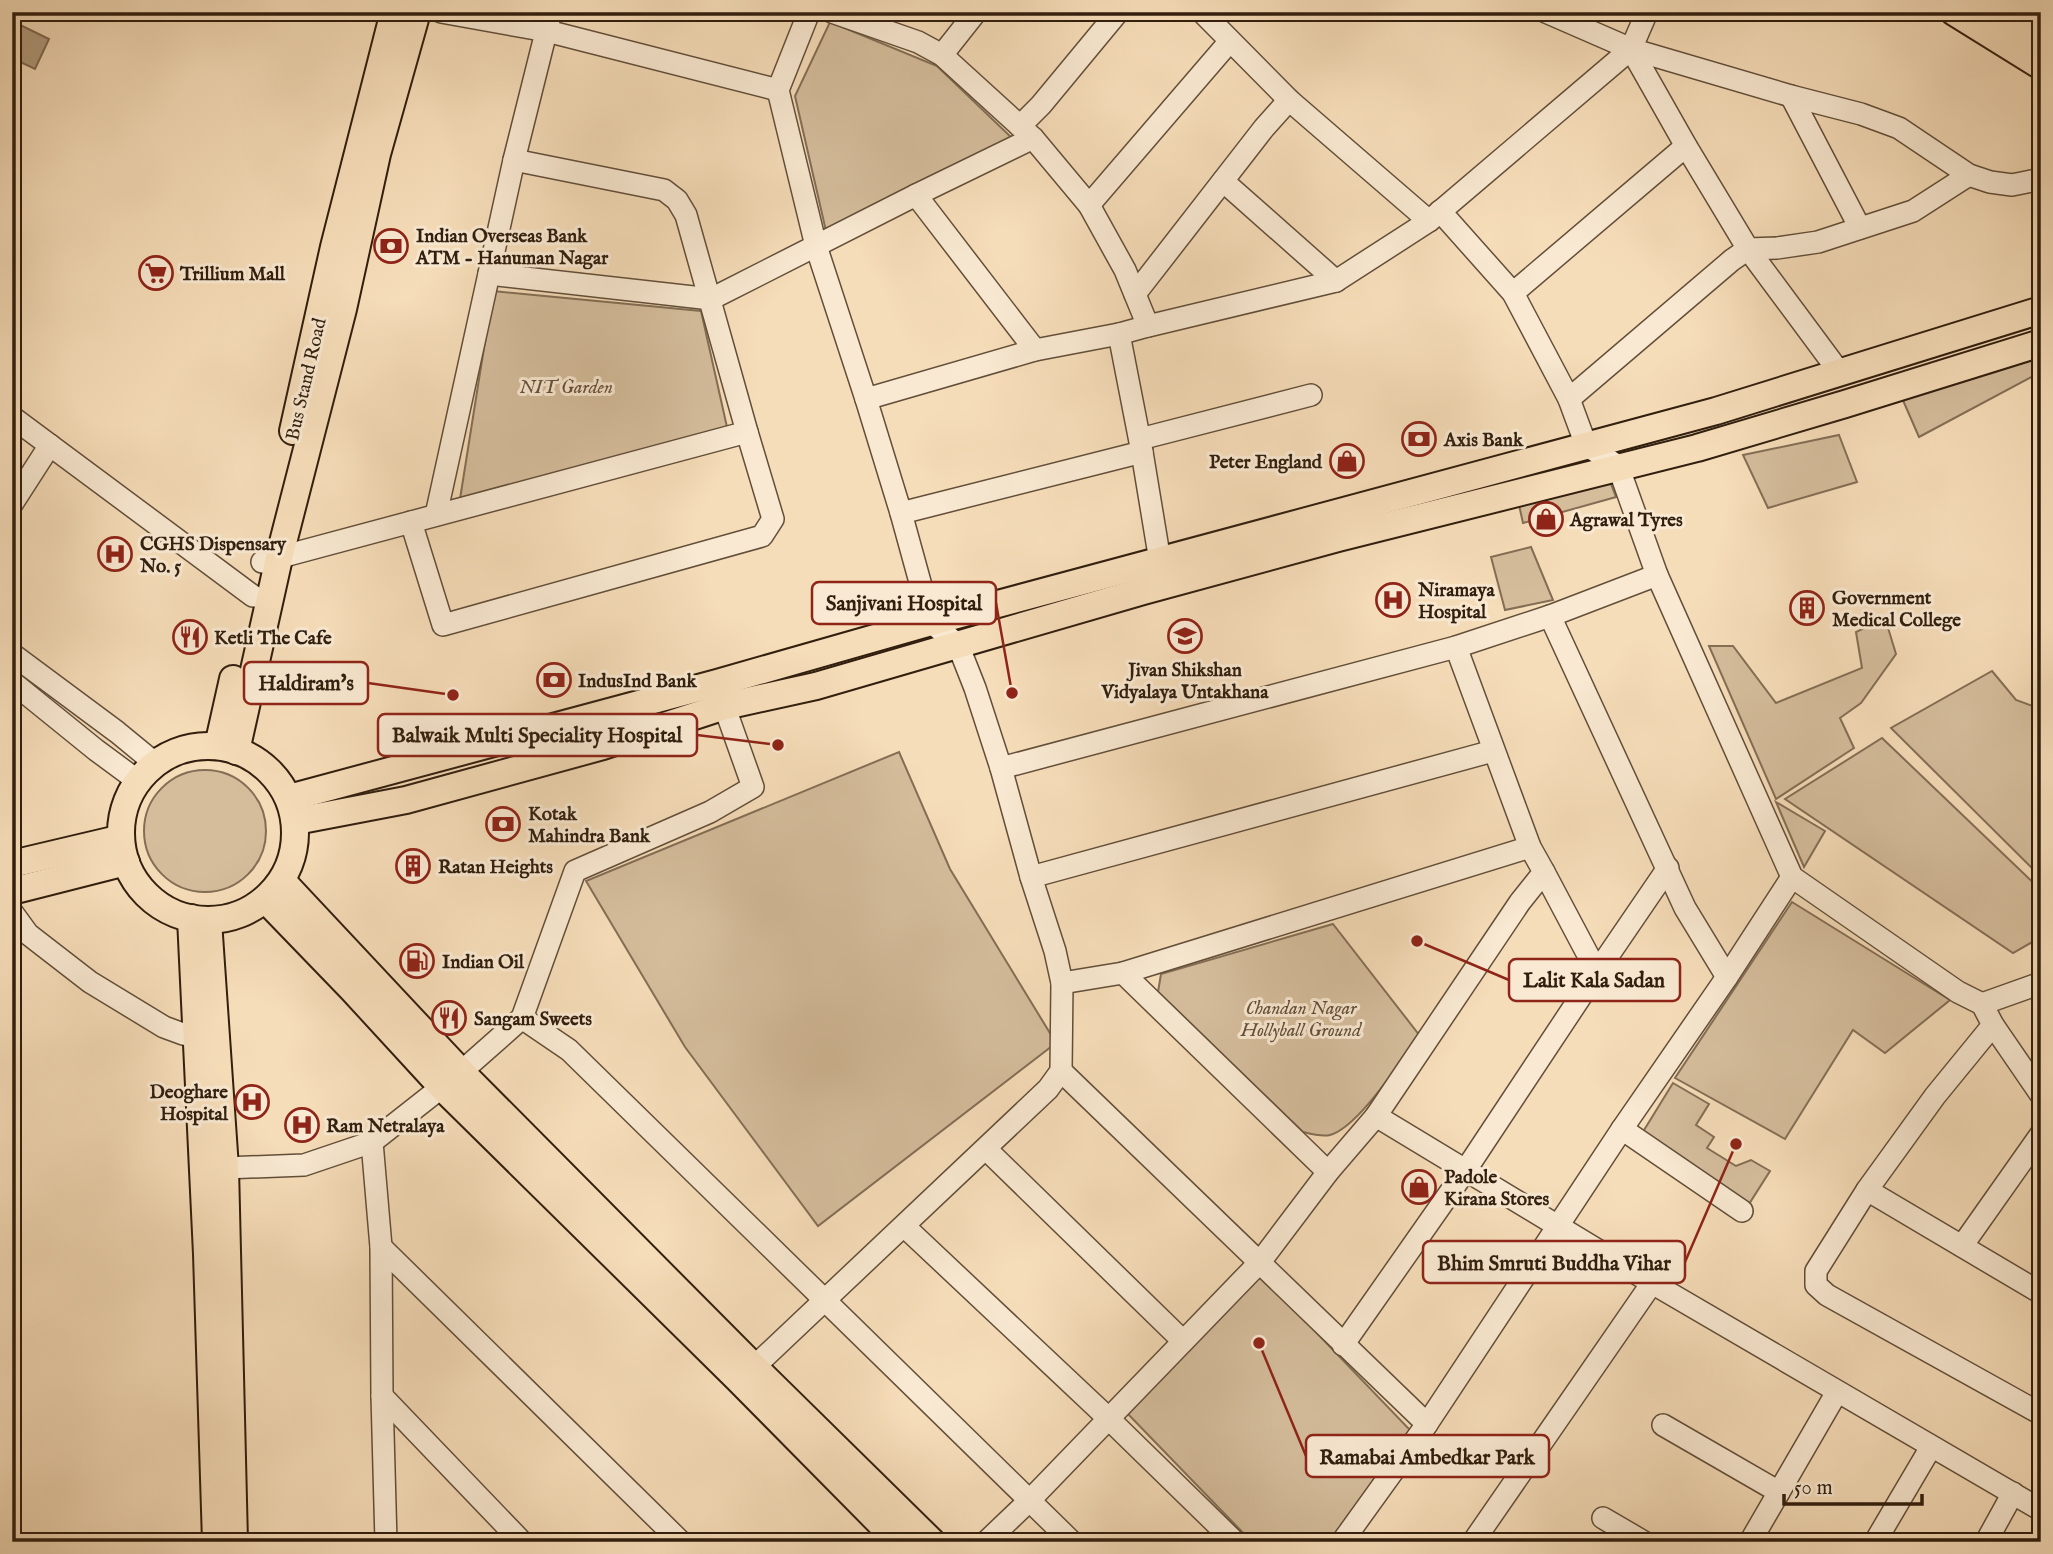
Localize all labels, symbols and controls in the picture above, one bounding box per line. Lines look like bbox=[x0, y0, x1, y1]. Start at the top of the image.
place label: Indian Overseas Bank ATM - Hanuman Nagar bbox=[415, 225, 609, 271]
bank icon: Indian Overseas Bank ATM - Hanuman Nagar bbox=[372, 227, 410, 265]
supermarket icon: Trillium Mall bbox=[137, 254, 175, 292]
place label: Trillium Mall bbox=[179, 263, 286, 287]
street label: Bus Stand Road bbox=[281, 315, 333, 443]
park label: NIT Garden bbox=[519, 376, 613, 400]
bank icon: Axis Bank bbox=[1400, 420, 1438, 458]
place label: Axis Bank bbox=[1443, 429, 1524, 453]
shop icon: Peter England bbox=[1328, 442, 1366, 480]
place label: Peter England bbox=[1209, 451, 1323, 475]
shop icon: Agrawal Tyres bbox=[1527, 500, 1565, 538]
place label: Agrawal Tyres bbox=[1569, 509, 1683, 533]
place label: CGHS Dispensary No. 5 bbox=[139, 533, 287, 579]
hospital icon: CGHS Dispensary No. 5 bbox=[96, 535, 134, 573]
place label: Niramaya Hospital bbox=[1417, 579, 1495, 625]
hospital icon: Niramaya Hospital bbox=[1374, 581, 1412, 619]
callout: Sanjivani Hospital bbox=[812, 582, 996, 624]
place label: Government Medical College bbox=[1832, 587, 1961, 633]
building icon: Government Medical College bbox=[1788, 589, 1826, 627]
text: Sanjivani Hospital bbox=[826, 591, 983, 618]
school or university icon: Jivan Shikshan Vidyalaya Untakhana bbox=[1166, 617, 1204, 655]
restaurant icon: Ketli The Cafe bbox=[171, 618, 209, 656]
place label: Ketli The Cafe bbox=[214, 627, 332, 651]
place label: Jivan Shikshan Vidyalaya Untakhana bbox=[1101, 659, 1269, 705]
bank icon: IndusInd Bank bbox=[535, 661, 573, 699]
callout: Haldiram's bbox=[244, 662, 368, 704]
place label: IndusInd Bank bbox=[578, 670, 697, 694]
text: Haldiram's bbox=[258, 671, 354, 698]
callout: Balwaik Multi Speciality Hospital bbox=[378, 714, 697, 756]
text: Balwaik Multi Speciality Hospital bbox=[392, 723, 683, 750]
place label: Kotak Mahindra Bank bbox=[528, 803, 651, 849]
bank icon: Kotak Mahindra Bank bbox=[484, 805, 522, 843]
building icon: Ratan Heights bbox=[394, 847, 432, 885]
place label: Ratan Heights bbox=[438, 856, 553, 880]
fuel station icon: Indian Oil bbox=[398, 942, 436, 980]
place label: Indian Oil bbox=[442, 951, 525, 975]
callout: Lalit Kala Sadan bbox=[1509, 959, 1680, 1001]
text: Lalit Kala Sadan bbox=[1523, 968, 1665, 995]
park label: Chandan Nagar Hollyball Ground bbox=[1240, 997, 1362, 1043]
restaurant icon: Sangam Sweets bbox=[430, 999, 468, 1037]
place label: Sangam Sweets bbox=[474, 1008, 592, 1032]
place label: Deoghare Hospital bbox=[149, 1081, 229, 1127]
hospital icon: Deoghare Hospital bbox=[233, 1083, 271, 1121]
hospital icon: Ram Netralaya bbox=[283, 1106, 321, 1144]
place label: Ram Netralaya bbox=[326, 1115, 445, 1139]
place label: Padole Kirana Stores bbox=[1444, 1166, 1550, 1212]
shop icon: Padole Kirana Stores bbox=[1400, 1168, 1438, 1206]
callout: Bhim Smruti Buddha Vihar bbox=[1423, 1241, 1685, 1283]
text: Bhim Smruti Buddha Vihar bbox=[1437, 1251, 1671, 1278]
callout: Ramabai Ambedkar Park bbox=[1306, 1435, 1549, 1477]
text: Ramabai Ambedkar Park bbox=[1319, 1445, 1536, 1472]
scale bar bbox=[1784, 1463, 1922, 1507]
text: 50 m bbox=[1794, 1475, 1833, 1502]

